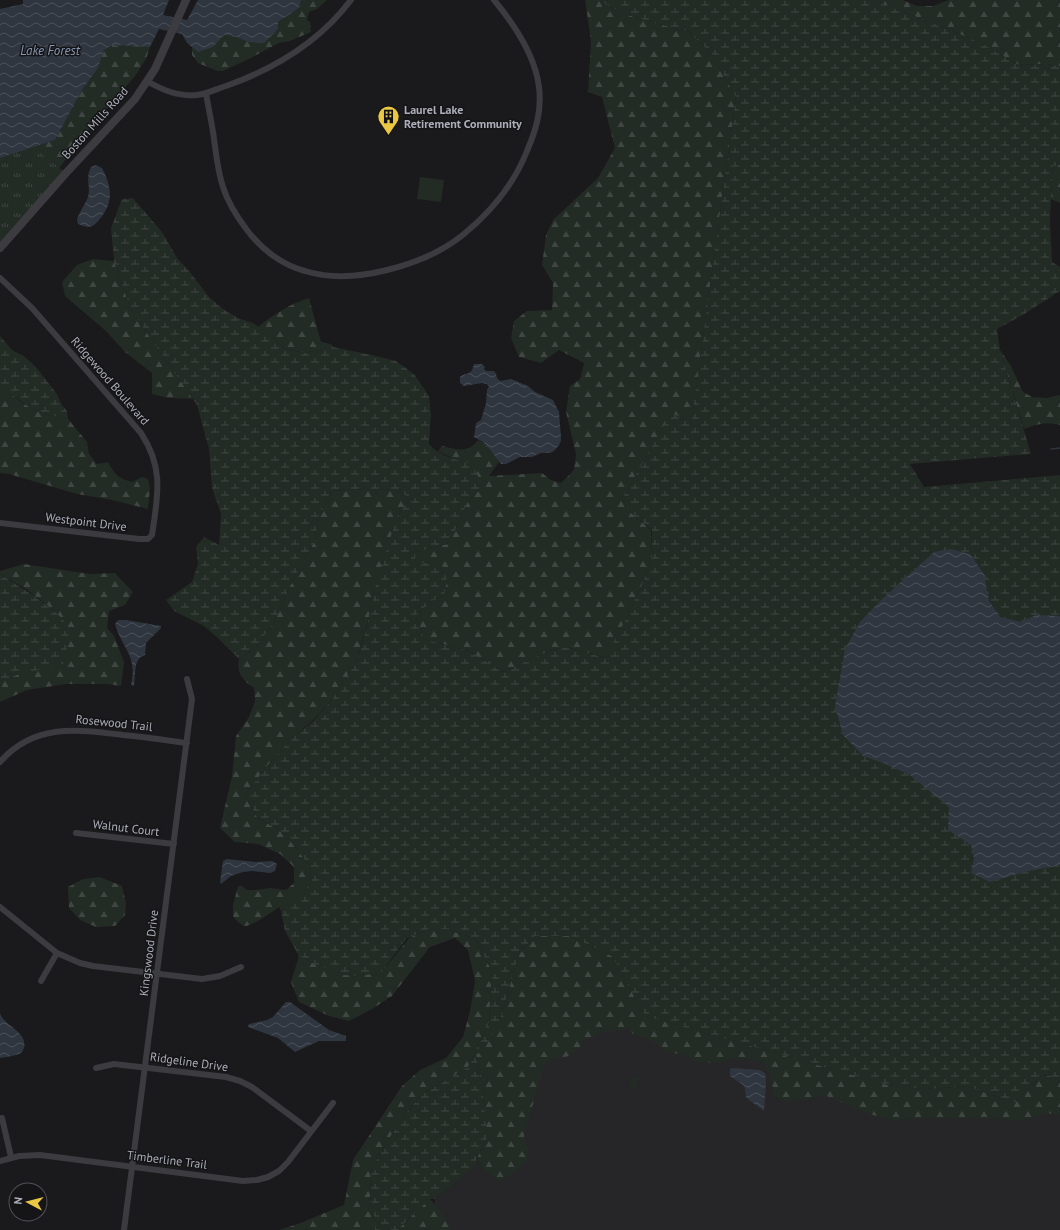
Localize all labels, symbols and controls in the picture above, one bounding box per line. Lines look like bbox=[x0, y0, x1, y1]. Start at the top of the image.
water label: Lake Forest bbox=[20, 42, 81, 59]
street label: Boston Mills Road bbox=[58, 83, 131, 162]
place label: Laurel Lake Retirement Community bbox=[404, 102, 522, 131]
building icon: Laurel Lake Retirement Community bbox=[375, 104, 401, 137]
street label: Ridgewood Boulevard bbox=[68, 334, 153, 428]
street label: Westpoint Drive bbox=[45, 509, 127, 534]
street label: Rosewood Trail bbox=[75, 711, 154, 734]
street label: Walnut Court bbox=[92, 816, 160, 839]
street label: Kingswood Drive bbox=[136, 909, 161, 997]
street label: Ridgeline Drive bbox=[149, 1049, 229, 1074]
street label: Timberline Trail bbox=[126, 1147, 208, 1172]
north arrow bbox=[8, 1182, 48, 1222]
text: N bbox=[11, 1196, 25, 1205]

